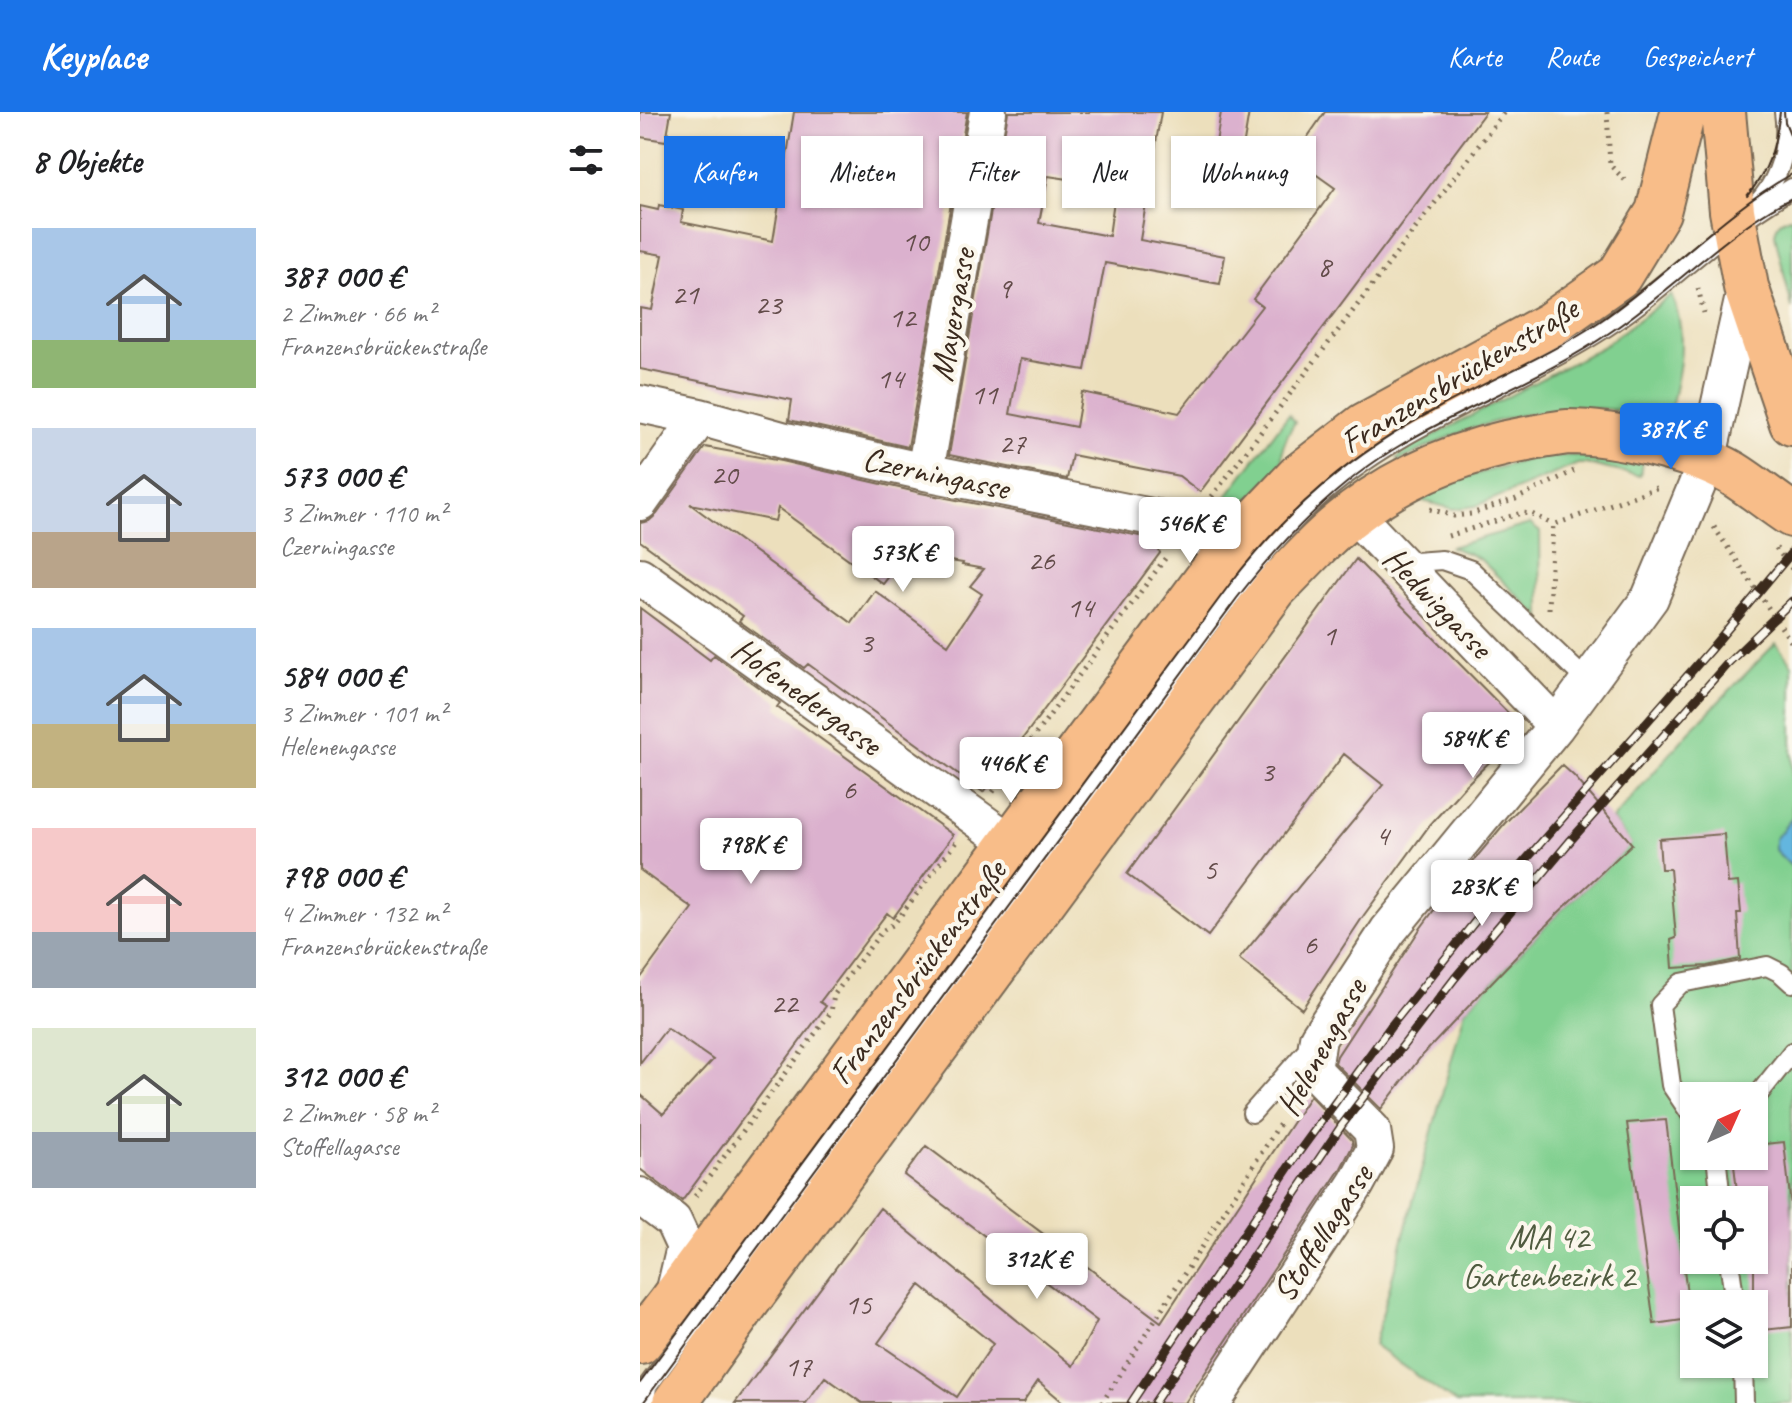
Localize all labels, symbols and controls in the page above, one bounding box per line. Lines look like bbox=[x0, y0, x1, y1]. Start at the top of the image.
text: Keyplace bbox=[40, 33, 147, 80]
text: Karte bbox=[1448, 39, 1502, 74]
text: Route bbox=[1546, 39, 1599, 74]
text: Gespeichert bbox=[1643, 39, 1752, 74]
chip: Kaufen bbox=[664, 136, 785, 208]
chip: Mieten bbox=[801, 136, 923, 208]
chip: Filter bbox=[939, 136, 1046, 208]
chip: Neu bbox=[1062, 136, 1155, 208]
chip: Wohnung bbox=[1171, 136, 1316, 208]
icon: filters bbox=[564, 138, 608, 182]
text: 8 Objekte bbox=[32, 139, 142, 182]
house number: 10 bbox=[902, 222, 931, 260]
street label: Mayergasse bbox=[919, 242, 985, 385]
house number: 8 bbox=[1317, 247, 1333, 285]
text: 387 000 € bbox=[280, 254, 403, 297]
icon: home bbox=[96, 260, 192, 356]
house number: 9 bbox=[997, 269, 1013, 307]
house number: 21 bbox=[672, 275, 700, 313]
house number: 23 bbox=[755, 285, 784, 323]
street label: Franzensbrückenstraße bbox=[1332, 286, 1588, 463]
text: 2 Zimmer · 66 m² bbox=[280, 297, 435, 330]
house number: 12 bbox=[889, 298, 918, 336]
text: Franzensbrückenstraße bbox=[280, 330, 486, 363]
house number: 14 bbox=[877, 359, 906, 397]
house number: 11 bbox=[971, 375, 999, 413]
pin: 387K € bbox=[1606, 403, 1736, 471]
text: 387K € bbox=[1638, 412, 1704, 445]
house number: 27 bbox=[999, 424, 1027, 462]
street label: Czerningasse bbox=[859, 437, 1016, 510]
text: 573 000 € bbox=[280, 454, 403, 497]
house number: 20 bbox=[711, 455, 740, 493]
icon: home bbox=[96, 460, 192, 556]
text: 3 Zimmer · 110 m² bbox=[280, 497, 446, 530]
pin: 546K € bbox=[1125, 497, 1255, 565]
text: 546K € bbox=[1157, 506, 1223, 539]
pin: 573K € bbox=[838, 526, 968, 594]
text: Czerningasse bbox=[280, 530, 393, 563]
text: 573K € bbox=[870, 535, 936, 568]
street label: Hedwiggasse bbox=[1374, 537, 1504, 669]
house number: 26 bbox=[1028, 541, 1056, 579]
house number: 14 bbox=[1067, 588, 1096, 626]
house number: 1 bbox=[1322, 616, 1337, 654]
house number: 3 bbox=[859, 623, 875, 661]
street label: Hofenedergasse bbox=[724, 627, 892, 766]
text: 584 000 € bbox=[280, 654, 403, 697]
icon: home bbox=[96, 660, 192, 756]
text: 3 Zimmer · 101 m² bbox=[280, 697, 446, 730]
pin: 584K € bbox=[1408, 712, 1538, 780]
text: 584K € bbox=[1440, 721, 1506, 754]
text: Helenengasse bbox=[280, 730, 395, 763]
pin: 446K € bbox=[946, 737, 1076, 805]
text: 446K € bbox=[978, 746, 1044, 779]
house number: 3 bbox=[1260, 752, 1276, 790]
house number: 6 bbox=[842, 770, 857, 808]
house number: 4 bbox=[1375, 816, 1391, 854]
pin: 798K € bbox=[686, 818, 816, 886]
text: 798K € bbox=[718, 827, 784, 860]
street label: Franzensbrückenstraße bbox=[819, 849, 1017, 1093]
house number: 5 bbox=[1203, 850, 1218, 888]
text: 798 000 € bbox=[280, 854, 403, 897]
icon: home bbox=[96, 860, 192, 956]
pin: 283K € bbox=[1417, 860, 1547, 928]
text: 283K € bbox=[1449, 869, 1515, 902]
text: 4 Zimmer · 132 m² bbox=[280, 897, 446, 930]
house number: 6 bbox=[1303, 925, 1318, 963]
text: Franzensbrückenstraße bbox=[280, 930, 486, 963]
street label: Helenengasse bbox=[1266, 969, 1377, 1123]
house number: 22 bbox=[771, 984, 800, 1022]
text: 312 000 € bbox=[280, 1054, 404, 1097]
icon: home bbox=[96, 1060, 192, 1156]
north arrow bbox=[1680, 1082, 1768, 1170]
map controls bbox=[1680, 1082, 1768, 1378]
text: 2 Zimmer · 58 m² bbox=[280, 1097, 435, 1130]
text: Stoffellagasse bbox=[280, 1130, 399, 1163]
street label: Stoffellagasse bbox=[1262, 1155, 1383, 1310]
button: locate bbox=[1680, 1186, 1768, 1274]
park label: MA 42 Gartenbezirk 2 bbox=[1463, 1215, 1638, 1297]
pin: 312K € bbox=[972, 1233, 1102, 1301]
text: 312K € bbox=[1004, 1242, 1070, 1275]
house number: 15 bbox=[845, 1285, 873, 1323]
button: layers bbox=[1680, 1290, 1768, 1378]
house number: 17 bbox=[785, 1347, 813, 1385]

